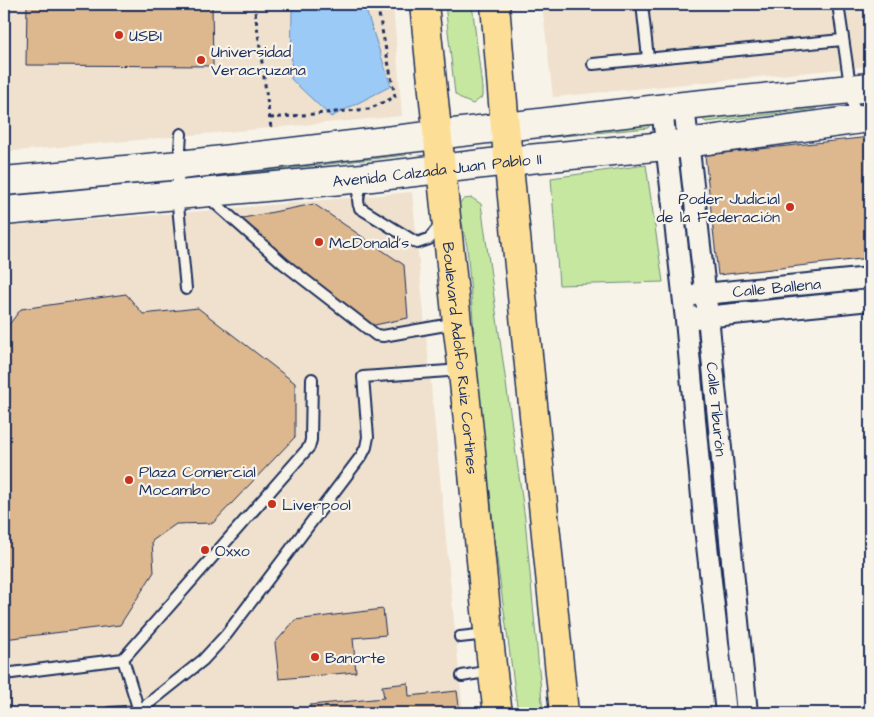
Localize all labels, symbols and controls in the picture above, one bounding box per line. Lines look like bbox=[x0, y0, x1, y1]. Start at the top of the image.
place label: USBI bbox=[129, 25, 162, 47]
marker: USBI bbox=[113, 29, 125, 41]
place label: Universidad Veracruzana bbox=[211, 41, 306, 81]
marker: Universidad Veracruzana bbox=[195, 54, 207, 66]
street label: Avenida Calzada Juan Pablo II bbox=[331, 148, 543, 193]
place label: Poder Judicial de la Federación bbox=[657, 188, 780, 228]
marker: Poder Judicial de la Federación bbox=[784, 201, 796, 213]
place label: McDonald's bbox=[329, 232, 409, 254]
marker: McDonald's bbox=[313, 236, 325, 248]
street label: Boulevard Adolfo Ruiz Cortines bbox=[437, 241, 483, 475]
street label: Calle Ballena bbox=[731, 273, 822, 303]
street label: Calle Tiburón bbox=[701, 361, 732, 458]
place label: Plaza Comercial Mocambo bbox=[139, 461, 256, 501]
marker: Plaza Comercial Mocambo bbox=[123, 474, 135, 486]
place label: Liverpool bbox=[282, 494, 351, 516]
marker: Liverpool bbox=[266, 498, 278, 510]
place label: Oxxo bbox=[215, 540, 250, 562]
marker: Oxxo bbox=[199, 544, 211, 556]
place label: Banorte bbox=[325, 647, 386, 669]
marker: Banorte bbox=[309, 651, 321, 663]

